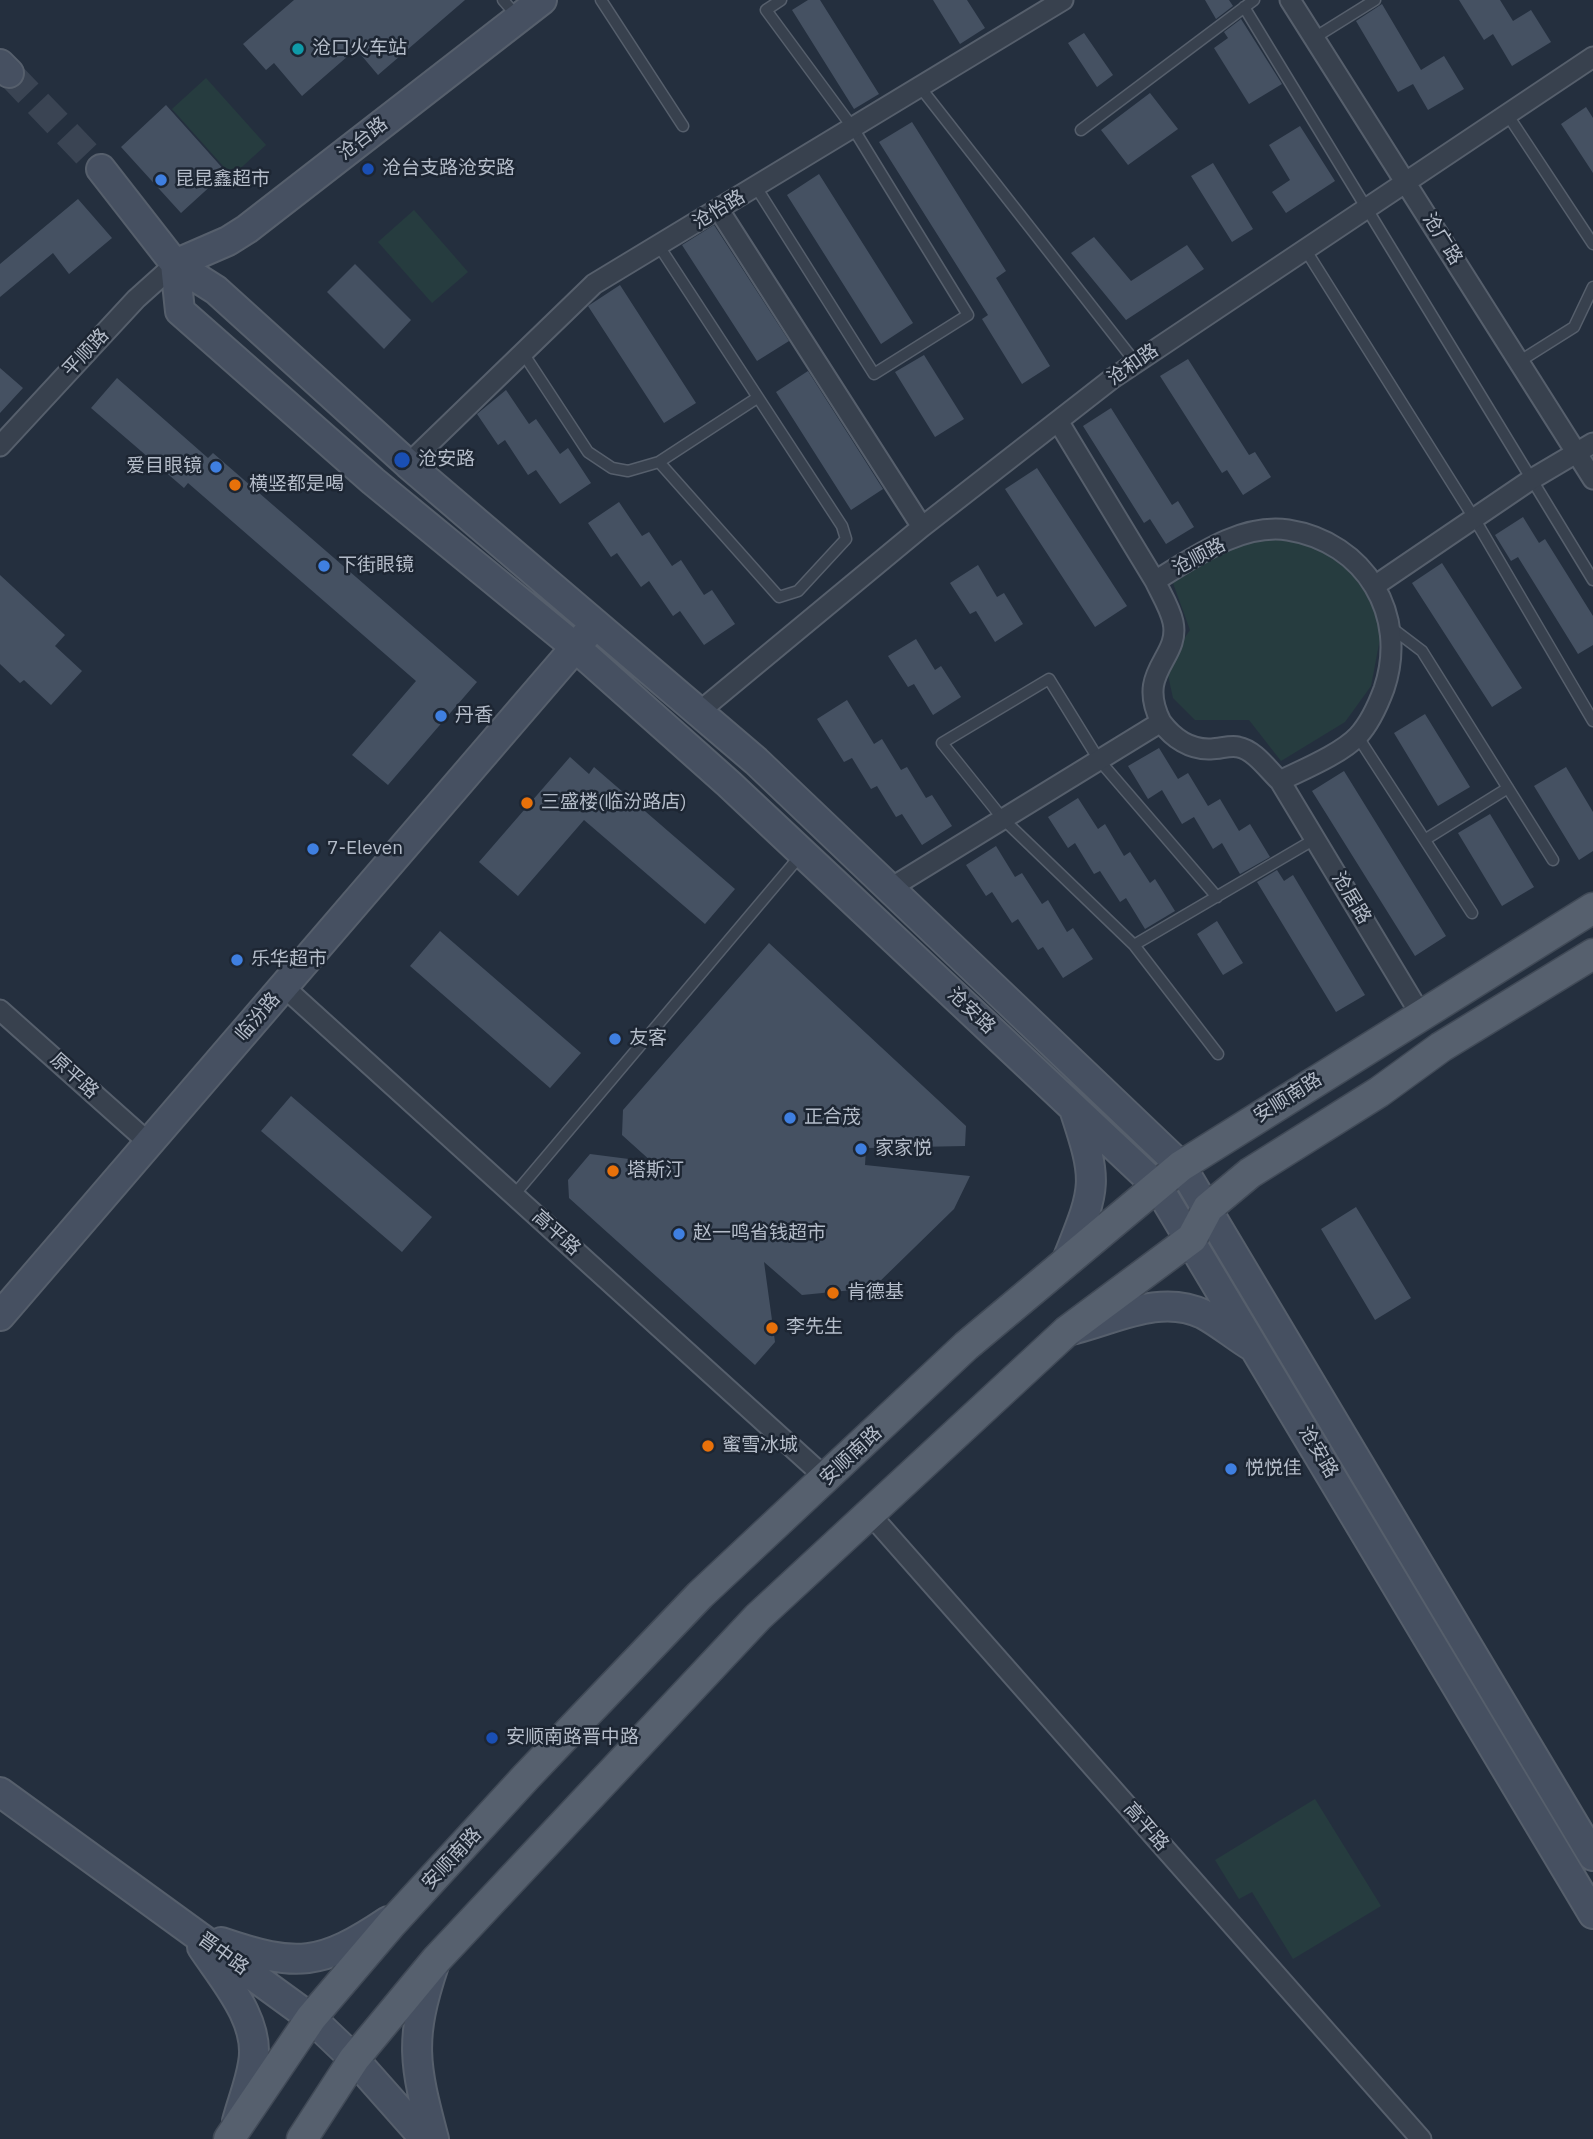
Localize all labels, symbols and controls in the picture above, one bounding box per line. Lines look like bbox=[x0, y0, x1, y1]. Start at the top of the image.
place label: 沧口火车站 bbox=[312, 38, 407, 60]
marker: 沧口火车站 bbox=[290, 41, 306, 57]
street label: 沧台路 bbox=[334, 112, 392, 166]
place label: 沧台支路沧安路 bbox=[382, 158, 515, 180]
marker: 沧台支路沧安路 bbox=[360, 161, 376, 177]
place label: 昆昆鑫超市 bbox=[175, 169, 270, 191]
marker: 昆昆鑫超市 bbox=[153, 172, 169, 188]
street label: 沧怡路 bbox=[689, 186, 749, 234]
street label: 沧广路 bbox=[1417, 209, 1467, 269]
street label: 平顺路 bbox=[58, 324, 114, 382]
street label: 沧和路 bbox=[1103, 339, 1163, 391]
place label: 沧安路 bbox=[418, 449, 475, 471]
marker: 沧安路 bbox=[392, 450, 412, 470]
place label: 爱目眼镜 bbox=[126, 456, 202, 478]
marker: 爱目眼镜 bbox=[208, 459, 224, 475]
place label: 横竖都是喝 bbox=[249, 474, 344, 496]
marker: 横竖都是喝 bbox=[227, 477, 243, 493]
street label: 沧顺路 bbox=[1168, 534, 1230, 580]
place label: 下街眼镜 bbox=[338, 555, 414, 577]
marker: 下街眼镜 bbox=[316, 558, 332, 574]
place label: 丹香 bbox=[455, 705, 493, 727]
marker: 丹香 bbox=[433, 708, 449, 724]
place label: 三盛楼(临汾路店) bbox=[541, 792, 687, 814]
marker: 三盛楼(临汾路店) bbox=[519, 795, 535, 811]
place label: 7-Eleven bbox=[327, 838, 403, 860]
marker: 7-Eleven bbox=[305, 841, 321, 857]
street label: 沧居路 bbox=[1327, 868, 1375, 928]
place label: 乐华超市 bbox=[251, 949, 327, 971]
marker: 乐华超市 bbox=[229, 952, 245, 968]
street label: 沧安路 bbox=[942, 983, 1000, 1039]
street label: 临汾路 bbox=[231, 988, 285, 1046]
place label: 友客 bbox=[629, 1028, 667, 1050]
marker: 友客 bbox=[607, 1031, 623, 1047]
street label: 原平路 bbox=[45, 1048, 103, 1104]
street label: 安顺南路 bbox=[1250, 1068, 1326, 1128]
place label: 正合茂 bbox=[804, 1107, 861, 1129]
marker: 正合茂 bbox=[782, 1110, 798, 1126]
place label: 家家悦 bbox=[875, 1138, 932, 1160]
marker: 家家悦 bbox=[853, 1141, 869, 1157]
place label: 塔斯汀 bbox=[627, 1160, 684, 1182]
marker: 塔斯汀 bbox=[605, 1163, 621, 1179]
street label: 高平路 bbox=[527, 1205, 585, 1261]
place label: 赵一鸣省钱超市 bbox=[693, 1223, 826, 1245]
marker: 赵一鸣省钱超市 bbox=[671, 1226, 687, 1242]
place label: 肯德基 bbox=[847, 1282, 904, 1304]
marker: 肯德基 bbox=[825, 1285, 841, 1301]
place label: 李先生 bbox=[786, 1317, 843, 1339]
marker: 李先生 bbox=[764, 1320, 780, 1336]
street label: 安顺南路 bbox=[815, 1422, 887, 1490]
street label: 沧安路 bbox=[1294, 1422, 1342, 1482]
place label: 蜜雪冰城 bbox=[722, 1435, 798, 1457]
marker: 蜜雪冰城 bbox=[700, 1438, 716, 1454]
place label: 悦悦佳 bbox=[1245, 1458, 1302, 1480]
marker: 悦悦佳 bbox=[1223, 1461, 1239, 1477]
place label: 安顺南路晋中路 bbox=[506, 1727, 639, 1749]
marker: 安顺南路晋中路 bbox=[484, 1730, 500, 1746]
street label: 高平路 bbox=[1119, 1798, 1173, 1856]
street label: 安顺南路 bbox=[418, 1823, 486, 1895]
street label: 晋中路 bbox=[193, 1928, 253, 1980]

